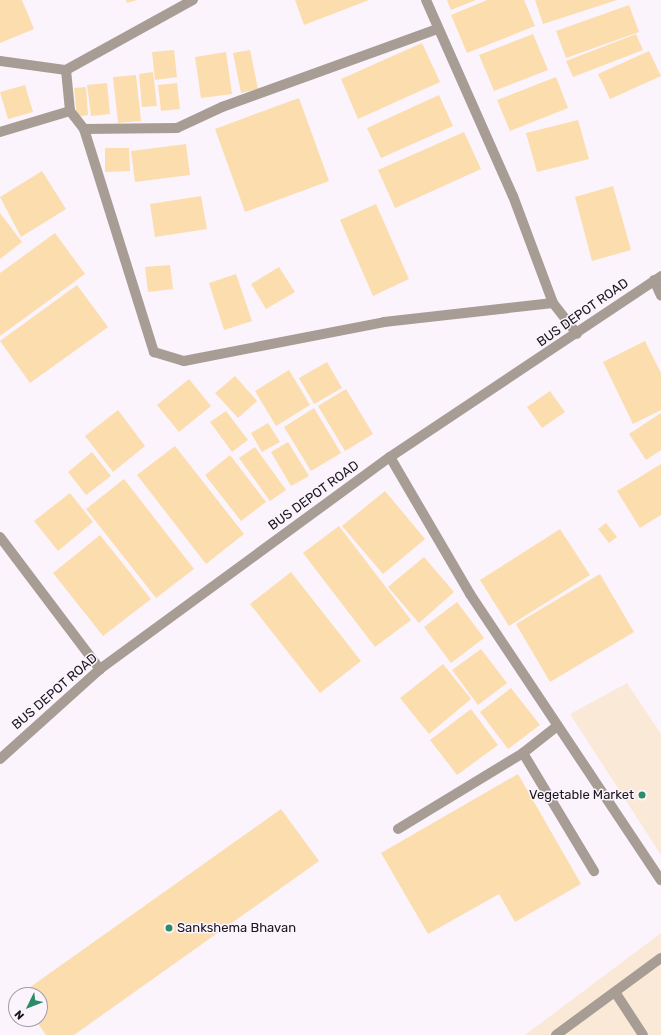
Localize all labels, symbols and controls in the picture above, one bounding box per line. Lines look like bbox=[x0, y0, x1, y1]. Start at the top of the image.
street label: BUS DEPOT ROAD bbox=[534, 276, 632, 350]
street label: BUS DEPOT ROAD bbox=[266, 458, 362, 534]
street label: BUS DEPOT ROAD bbox=[9, 651, 101, 733]
place label: Vegetable Market bbox=[529, 787, 634, 803]
marker: Vegetable Market bbox=[637, 790, 647, 800]
place label: Sankshema Bhavan bbox=[177, 920, 296, 936]
marker: Sankshema Bhavan bbox=[164, 923, 174, 933]
north arrow bbox=[8, 987, 48, 1027]
text: N bbox=[12, 1008, 27, 1022]

